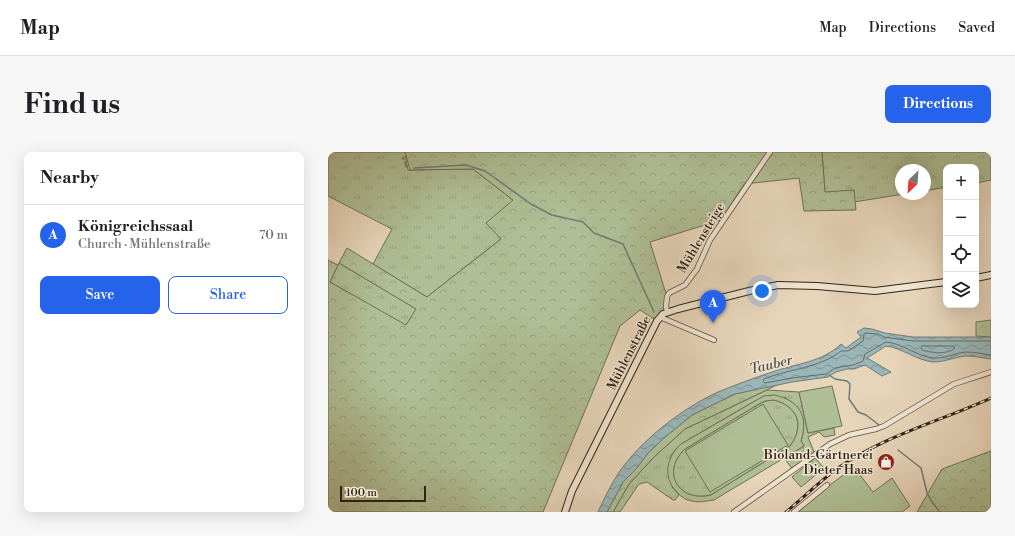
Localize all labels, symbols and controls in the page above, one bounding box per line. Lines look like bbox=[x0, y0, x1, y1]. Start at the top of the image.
text: Map bbox=[20, 16, 60, 40]
text: Map bbox=[819, 19, 847, 37]
text: Directions bbox=[869, 19, 936, 37]
text: Saved bbox=[958, 19, 995, 37]
button: Directions bbox=[885, 85, 991, 123]
text: Find us bbox=[24, 87, 120, 122]
north arrow bbox=[895, 164, 931, 200]
map controls bbox=[943, 164, 979, 308]
button: + bbox=[943, 164, 979, 200]
text: Nearby bbox=[40, 167, 99, 189]
street label: Mühlensteige bbox=[674, 200, 728, 276]
button: − bbox=[943, 200, 979, 236]
text: Königreichssaal bbox=[78, 217, 193, 236]
text: A bbox=[48, 227, 58, 243]
text: 70 m bbox=[259, 227, 288, 243]
text: Church · Mühlenstraße bbox=[78, 236, 210, 252]
button: locate bbox=[943, 236, 979, 272]
button: layers bbox=[943, 272, 979, 308]
button: Save bbox=[40, 276, 160, 314]
button: Share bbox=[168, 276, 288, 314]
your location bbox=[752, 281, 772, 301]
pin: A bbox=[700, 290, 726, 323]
street label: Mühlenstraße bbox=[603, 313, 655, 393]
water label: Tauber bbox=[748, 351, 795, 379]
place label: Bioland-Gärtnerei Dieter Haas bbox=[763, 447, 873, 478]
shop icon: Bioland-Gärtnerei Dieter Haas bbox=[876, 452, 896, 472]
scale bar bbox=[340, 484, 426, 503]
text: 100 m bbox=[346, 486, 377, 500]

